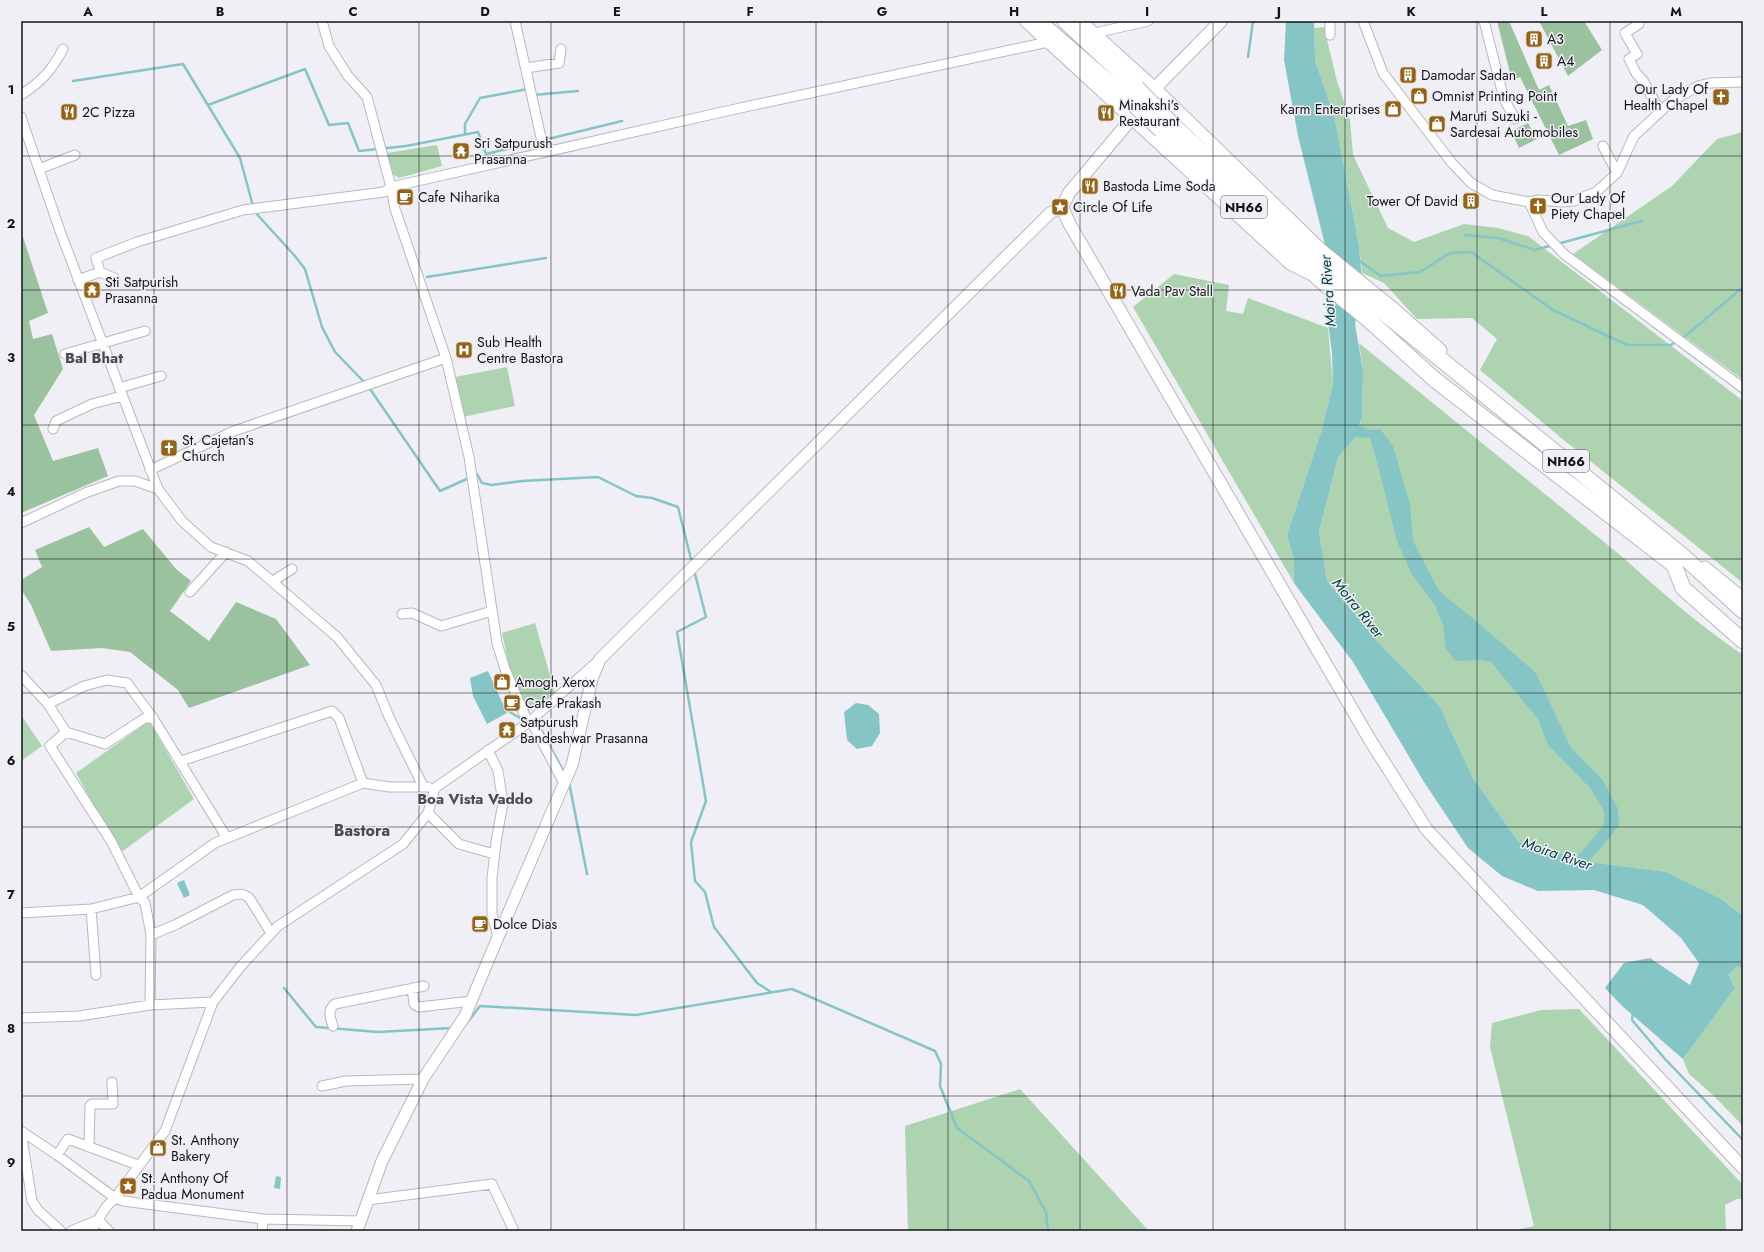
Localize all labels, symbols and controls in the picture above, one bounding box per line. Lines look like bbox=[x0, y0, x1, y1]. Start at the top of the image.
text: A bbox=[82, 2, 93, 21]
text: B bbox=[216, 2, 225, 21]
text: C bbox=[348, 2, 358, 21]
text: D bbox=[480, 2, 490, 21]
text: E bbox=[613, 2, 621, 21]
text: F bbox=[746, 2, 754, 21]
text: G bbox=[877, 2, 888, 21]
text: H bbox=[1009, 2, 1019, 21]
text: I bbox=[1145, 2, 1149, 21]
text: J bbox=[1274, 2, 1281, 21]
text: K bbox=[1406, 2, 1416, 21]
text: L bbox=[1541, 2, 1548, 21]
text: M bbox=[1670, 2, 1682, 21]
building icon: A3 bbox=[1524, 29, 1544, 49]
place label: A3 bbox=[1547, 29, 1564, 49]
building icon: A4 bbox=[1534, 51, 1554, 71]
place label: A4 bbox=[1557, 51, 1574, 71]
building icon: Damodar Sadan bbox=[1398, 65, 1418, 85]
place label: Damodar Sadan bbox=[1421, 65, 1516, 85]
place label: Our Lady Of Health Chapel bbox=[1624, 79, 1709, 115]
text: 1 bbox=[8, 80, 14, 99]
shop icon: Omnist Printing Point bbox=[1409, 86, 1429, 106]
place label: Omnist Printing Point bbox=[1432, 86, 1558, 106]
church icon: Our Lady Of Health Chapel bbox=[1711, 87, 1731, 107]
place label: Minakshi’s Restaurant bbox=[1119, 95, 1180, 131]
place label: Karm Enterprises bbox=[1280, 99, 1380, 119]
shop icon: Karm Enterprises bbox=[1383, 99, 1403, 119]
restaurant icon: 2C Pizza bbox=[59, 102, 79, 122]
place label: 2C Pizza bbox=[82, 102, 135, 122]
restaurant icon: Minakshi’s Restaurant bbox=[1096, 103, 1116, 123]
place label: Maruti Suzuki - Sardesai Automobiles bbox=[1450, 106, 1579, 142]
shop icon: Maruti Suzuki - Sardesai Automobiles bbox=[1427, 114, 1447, 134]
place label: Sri Satpurush Prasanna bbox=[474, 133, 553, 169]
temple icon: Sri Satpurush Prasanna bbox=[451, 141, 471, 161]
restaurant icon: Bastoda Lime Soda bbox=[1080, 176, 1100, 196]
place label: Bastoda Lime Soda bbox=[1103, 176, 1215, 196]
cafe icon: Cafe Niharika bbox=[395, 187, 415, 207]
place label: Cafe Niharika bbox=[418, 187, 500, 207]
place label: Our Lady Of Piety Chapel bbox=[1551, 188, 1626, 224]
place label: Tower Of David bbox=[1367, 191, 1458, 211]
building icon: Tower Of David bbox=[1461, 191, 1481, 211]
road number: NH66 bbox=[1221, 196, 1267, 218]
church icon: Our Lady Of Piety Chapel bbox=[1528, 196, 1548, 216]
place icon: Circle Of Life bbox=[1050, 197, 1070, 217]
place label: Circle Of Life bbox=[1073, 197, 1153, 217]
text: 2 bbox=[7, 214, 15, 233]
water label: Moira River bbox=[1314, 253, 1341, 328]
place label: Sti Satpurish Prasanna bbox=[105, 272, 178, 308]
temple icon: Sti Satpurish Prasanna bbox=[82, 280, 102, 300]
restaurant icon: Vada Pav Stall bbox=[1108, 281, 1128, 301]
place label: Vada Pav Stall bbox=[1131, 281, 1213, 301]
place label: Sub Health Centre Bastora bbox=[477, 332, 563, 368]
hospital icon: Sub Health Centre Bastora bbox=[454, 340, 474, 360]
district label: Bal Bhat bbox=[65, 347, 123, 369]
text: 3 bbox=[7, 348, 15, 367]
place label: St. Cajetan’s Church bbox=[182, 430, 254, 466]
church icon: St. Cajetan’s Church bbox=[159, 438, 179, 458]
road number: NH66 bbox=[1543, 450, 1589, 472]
text: 4 bbox=[6, 482, 16, 501]
water label: Moira River bbox=[1327, 573, 1390, 644]
text: 5 bbox=[7, 617, 15, 636]
shop icon: Amogh Xerox bbox=[492, 672, 512, 692]
place label: Amogh Xerox bbox=[515, 672, 595, 692]
cafe icon: Cafe Prakash bbox=[502, 693, 522, 713]
place label: Cafe Prakash bbox=[525, 693, 602, 713]
place label: Satpurush Bandeshwar Prasanna bbox=[520, 712, 648, 748]
temple icon: Satpurush Bandeshwar Prasanna bbox=[497, 720, 517, 740]
text: 6 bbox=[7, 751, 16, 770]
district label: Boa Vista Vaddo bbox=[417, 788, 533, 810]
district label: Bastora bbox=[334, 819, 390, 842]
water label: Moira River bbox=[1519, 832, 1596, 876]
text: 7 bbox=[7, 885, 15, 904]
cafe icon: Dolce Dias bbox=[470, 914, 490, 934]
place label: Dolce Dias bbox=[493, 914, 557, 934]
text: 8 bbox=[7, 1019, 15, 1038]
place label: St. Anthony Bakery bbox=[171, 1130, 240, 1166]
shop icon: St. Anthony Bakery bbox=[148, 1138, 168, 1158]
text: 9 bbox=[7, 1153, 16, 1172]
place label: St. Anthony Of Padua Monument bbox=[141, 1168, 244, 1204]
place icon: St. Anthony Of Padua Monument bbox=[118, 1176, 138, 1196]

